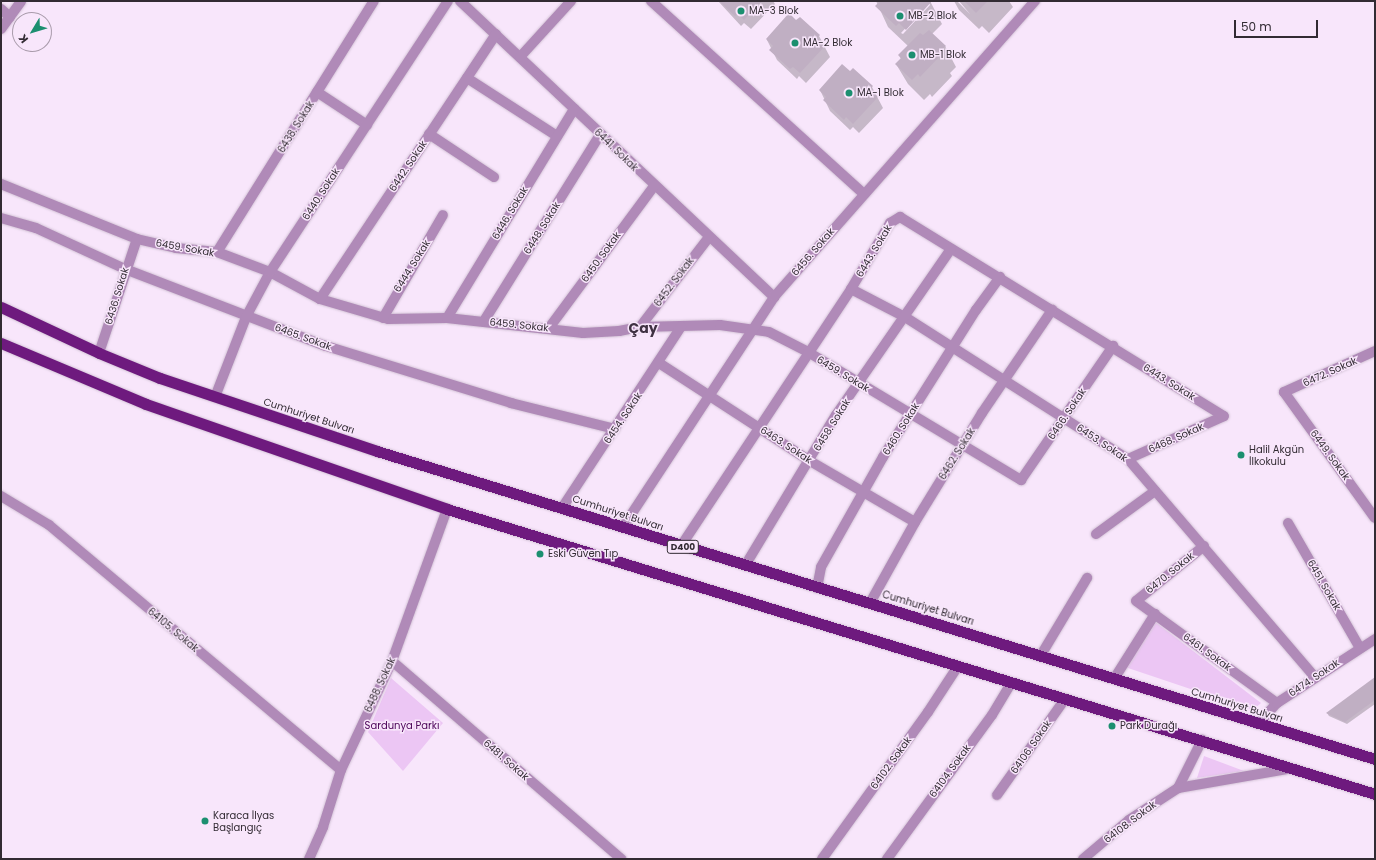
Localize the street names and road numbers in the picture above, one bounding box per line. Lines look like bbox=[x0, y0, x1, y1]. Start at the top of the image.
street label: 6438. Sokak bbox=[275, 99, 317, 155]
street label: 6441. Sokak bbox=[592, 126, 640, 174]
street label: 6442. Sokak bbox=[387, 138, 429, 194]
street label: 6440. Sokak bbox=[300, 166, 342, 222]
street label: 6446. Sokak bbox=[490, 184, 530, 242]
street label: 6448. Sokak bbox=[521, 200, 563, 256]
street label: 6443. Sokak bbox=[854, 223, 894, 279]
street label: 6456. Sokak bbox=[789, 226, 837, 278]
street label: 6450. Sokak bbox=[579, 229, 623, 285]
street label: 6459. Sokak bbox=[155, 237, 215, 259]
street label: 6444. Sokak bbox=[391, 238, 433, 294]
street label: 6452. Sokak bbox=[652, 255, 696, 309]
street label: 6436. Sokak bbox=[103, 266, 131, 326]
street label: 6459. Sokak bbox=[489, 316, 549, 334]
street label: 6465. Sokak bbox=[273, 321, 333, 353]
street label: 6459. Sokak bbox=[814, 354, 872, 394]
street label: 6472. Sokak bbox=[1301, 355, 1359, 389]
street label: 6443. Sokak bbox=[1141, 361, 1197, 403]
street label: 6466. Sokak bbox=[1045, 386, 1089, 442]
street label: 6454. Sokak bbox=[601, 390, 645, 446]
street label: Cumhuriyet Bulvarı bbox=[262, 396, 356, 436]
street label: 6458. Sokak bbox=[811, 397, 853, 453]
street label: 6460. Sokak bbox=[880, 401, 922, 457]
street label: 6468. Sokak bbox=[1146, 420, 1206, 456]
street label: 6453. Sokak bbox=[1074, 422, 1130, 464]
street label: 6463. Sokak bbox=[758, 424, 814, 466]
street label: 6462. Sokak bbox=[936, 426, 978, 482]
street label: 6449. Sokak bbox=[1308, 427, 1352, 483]
street label: Cumhuriyet Bulvarı bbox=[571, 493, 665, 533]
road number: D400 bbox=[666, 540, 700, 554]
street label: 6470. Sokak bbox=[1144, 550, 1196, 596]
street label: 6451. Sokak bbox=[1305, 558, 1343, 612]
street label: Cumhuriyet Bulvarı bbox=[881, 588, 975, 628]
street label: 64105. Sokak bbox=[145, 605, 201, 655]
street label: 6461. Sokak bbox=[1181, 631, 1233, 673]
street label: 6488. Sokak bbox=[362, 656, 398, 714]
street label: 6474. Sokak bbox=[1286, 657, 1342, 699]
street label: Cumhuriyet Bulvarı bbox=[1190, 685, 1284, 725]
street label: 64106. Sokak bbox=[1008, 718, 1054, 776]
street label: 64102. Sokak bbox=[868, 734, 914, 792]
street label: 6481. Sokak bbox=[481, 737, 531, 783]
street label: 64104. Sokak bbox=[927, 742, 973, 800]
street label: 64108. Sokak bbox=[1101, 798, 1159, 846]

